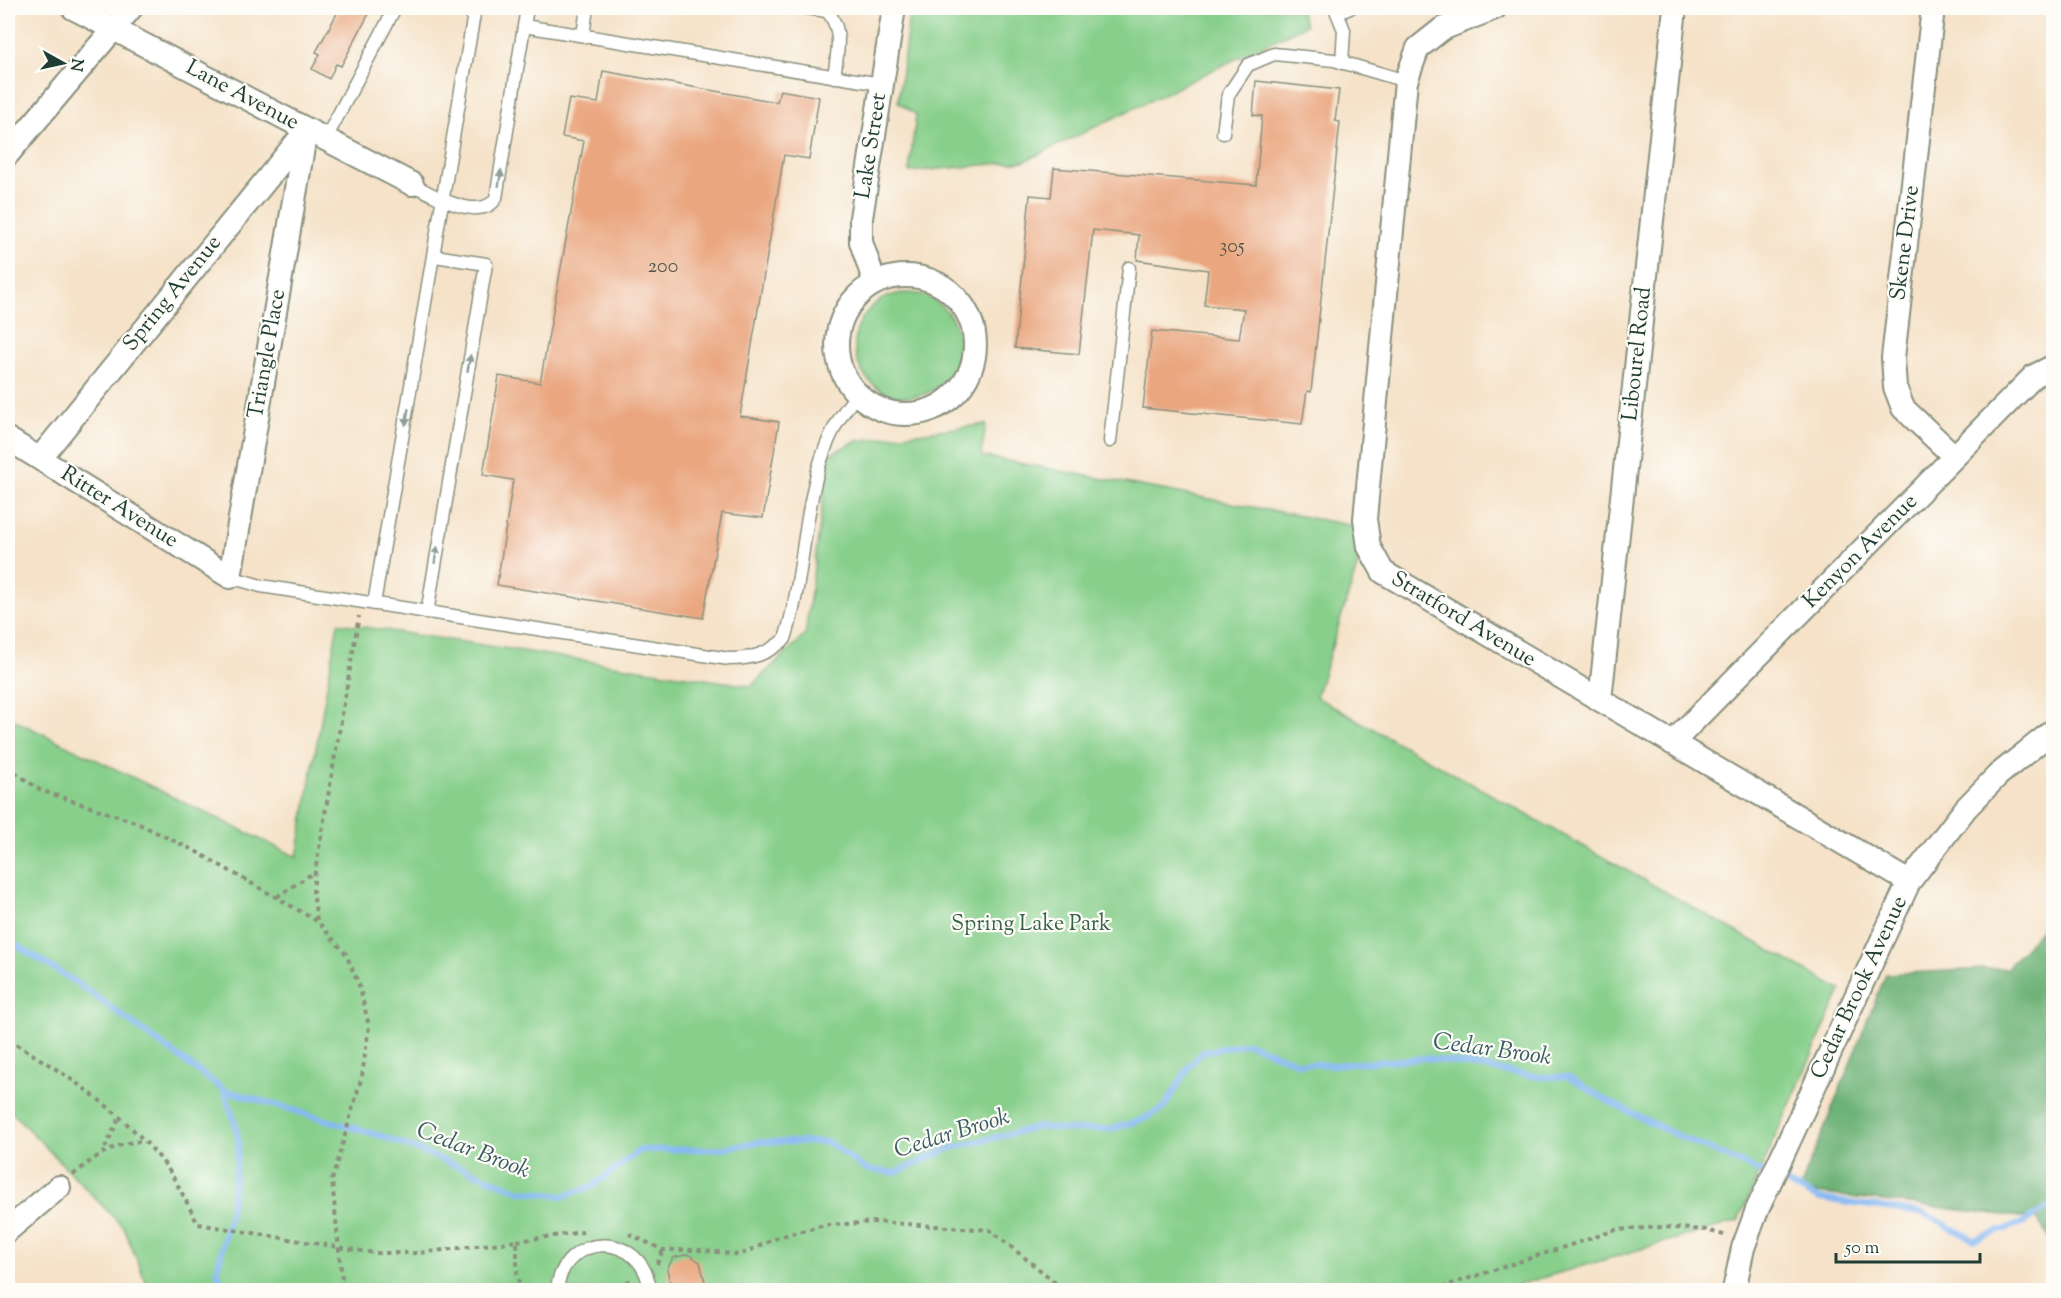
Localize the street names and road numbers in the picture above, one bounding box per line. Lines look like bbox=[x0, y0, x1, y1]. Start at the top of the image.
street label: Lane Avenue bbox=[179, 53, 305, 139]
street label: Lake Street bbox=[848, 90, 896, 201]
street label: Skene Drive bbox=[1883, 184, 1929, 302]
street label: Spring Avenue bbox=[116, 229, 230, 359]
street label: Libourel Road bbox=[1615, 285, 1661, 423]
street label: Triangle Place bbox=[241, 287, 295, 421]
street label: Ritter Avenue bbox=[54, 459, 184, 557]
street label: Kenyon Avenue bbox=[1796, 487, 1926, 617]
street label: Stratford Avenue bbox=[1384, 564, 1542, 676]
street label: Cedar Brook Avenue bbox=[1803, 891, 1917, 1085]

